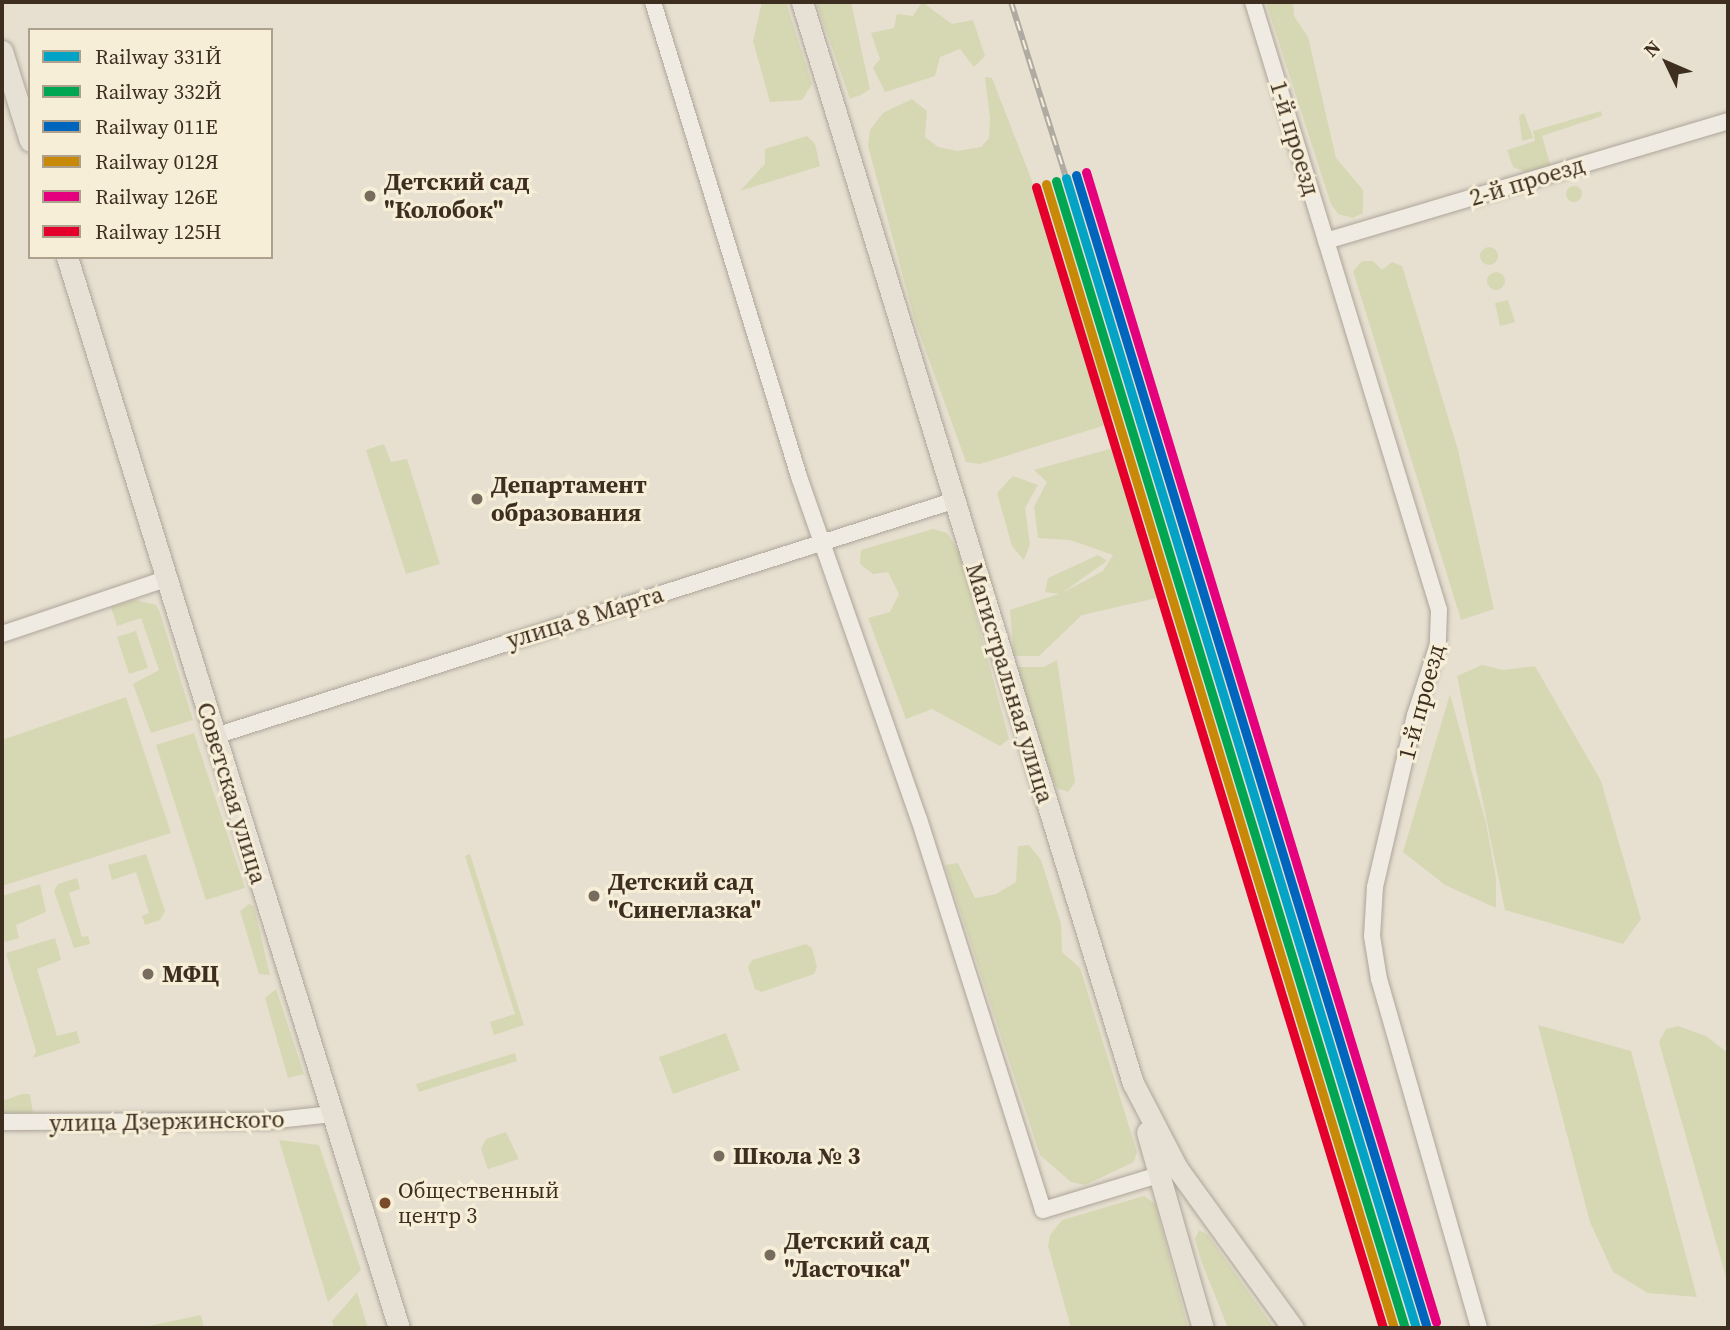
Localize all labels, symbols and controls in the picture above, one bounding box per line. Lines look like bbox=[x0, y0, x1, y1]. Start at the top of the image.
legend bbox=[28, 28, 273, 259]
north arrow bbox=[1632, 28, 1702, 98]
text: N bbox=[1638, 34, 1666, 62]
text: Railway 331Й bbox=[95, 42, 222, 71]
text: Railway 332Й bbox=[95, 77, 222, 106]
street label: 1-й проезд bbox=[1264, 77, 1326, 199]
text: Railway 011Е bbox=[95, 112, 218, 141]
text: Railway 012Я bbox=[95, 147, 218, 176]
street label: 2-й проезд bbox=[1466, 150, 1588, 212]
place label: Детский сад "Колобок" bbox=[384, 168, 530, 224]
text: Railway 126Е bbox=[95, 182, 218, 211]
marker: Детский сад "Колобок" bbox=[362, 188, 378, 204]
text: Railway 125Н bbox=[95, 217, 222, 246]
place label: Департамент образования bbox=[491, 471, 647, 527]
marker: Департамент образования bbox=[469, 491, 485, 507]
street label: Магистральная улица bbox=[960, 560, 1060, 806]
street label: улица 8 Марта bbox=[503, 579, 667, 655]
street label: 1-й проезд bbox=[1392, 641, 1450, 763]
street label: Советская улица bbox=[191, 699, 273, 887]
place label: Детский сад "Синеглазка" bbox=[608, 868, 761, 924]
marker: Детский сад "Синеглазка" bbox=[586, 888, 602, 904]
place label: МФЦ bbox=[162, 960, 219, 988]
marker: МФЦ bbox=[140, 966, 156, 982]
street label: улица Дзержинского bbox=[49, 1105, 285, 1137]
place label: Школа № 3 bbox=[733, 1142, 860, 1170]
marker: Школа № 3 bbox=[711, 1148, 727, 1164]
place label: Общественный центр 3 bbox=[398, 1177, 559, 1228]
marker: Общественный центр 3 bbox=[378, 1196, 392, 1210]
place label: Детский сад "Ласточка" bbox=[784, 1227, 930, 1283]
marker: Детский сад "Ласточка" bbox=[762, 1247, 778, 1263]

